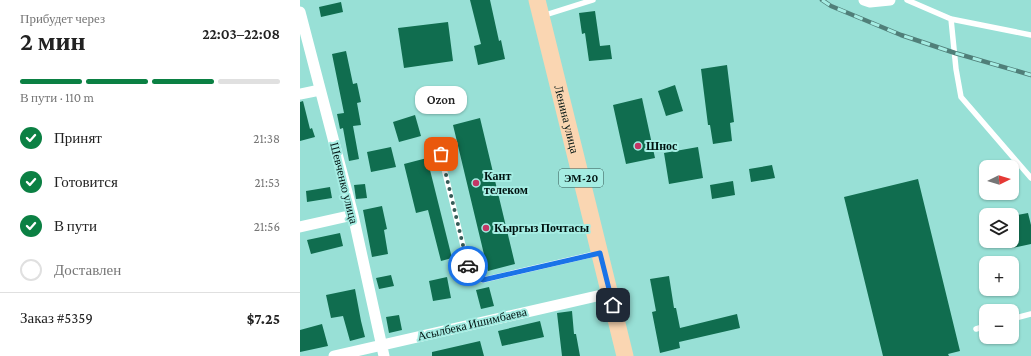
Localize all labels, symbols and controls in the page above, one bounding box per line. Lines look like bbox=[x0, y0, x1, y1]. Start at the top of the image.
text: Прибудет через bbox=[20, 11, 105, 26]
text: 22:03–22:08 bbox=[202, 26, 280, 42]
text: 2 мин bbox=[20, 27, 86, 56]
street label: Ленина улица bbox=[551, 84, 582, 156]
callout: Ozon bbox=[415, 86, 467, 114]
text: В пути · 110 m bbox=[20, 90, 94, 105]
text: Ozon bbox=[427, 92, 455, 107]
icon: check bbox=[20, 127, 42, 149]
text: Принят bbox=[54, 130, 102, 146]
text: 21:38 bbox=[253, 131, 280, 146]
pin bbox=[424, 137, 458, 171]
place label: Шнос bbox=[646, 139, 678, 153]
street label: Шевченко улица bbox=[327, 141, 361, 226]
marker: Шнос bbox=[633, 141, 643, 151]
icon: bag bbox=[430, 143, 452, 165]
north arrow bbox=[979, 160, 1019, 200]
map controls bbox=[979, 160, 1019, 344]
place label: Кант телеком bbox=[484, 169, 528, 197]
road number: ЭМ-20 bbox=[559, 169, 603, 187]
icon: check bbox=[20, 171, 42, 193]
text: Готовится bbox=[54, 174, 118, 190]
text: 21:53 bbox=[254, 175, 280, 190]
marker: Кант телеком bbox=[471, 178, 481, 188]
button: layers bbox=[979, 208, 1019, 248]
icon: check bbox=[20, 215, 42, 237]
text: В пути bbox=[54, 218, 97, 234]
text: 21:56 bbox=[254, 219, 280, 234]
place label: Кыргыз Почтасы bbox=[494, 221, 590, 235]
marker: Кыргыз Почтасы bbox=[481, 223, 491, 233]
courier bbox=[448, 246, 488, 286]
icon: car bbox=[457, 255, 479, 277]
button: + bbox=[979, 256, 1019, 296]
text: Доставлен bbox=[54, 262, 121, 278]
pin bbox=[596, 288, 630, 322]
icon: home bbox=[602, 294, 624, 316]
street label: Асылбека Ишимбаева bbox=[416, 304, 529, 343]
button: − bbox=[979, 304, 1019, 344]
text: Заказ #5359 bbox=[20, 310, 93, 326]
text: $7.25 bbox=[247, 311, 280, 327]

